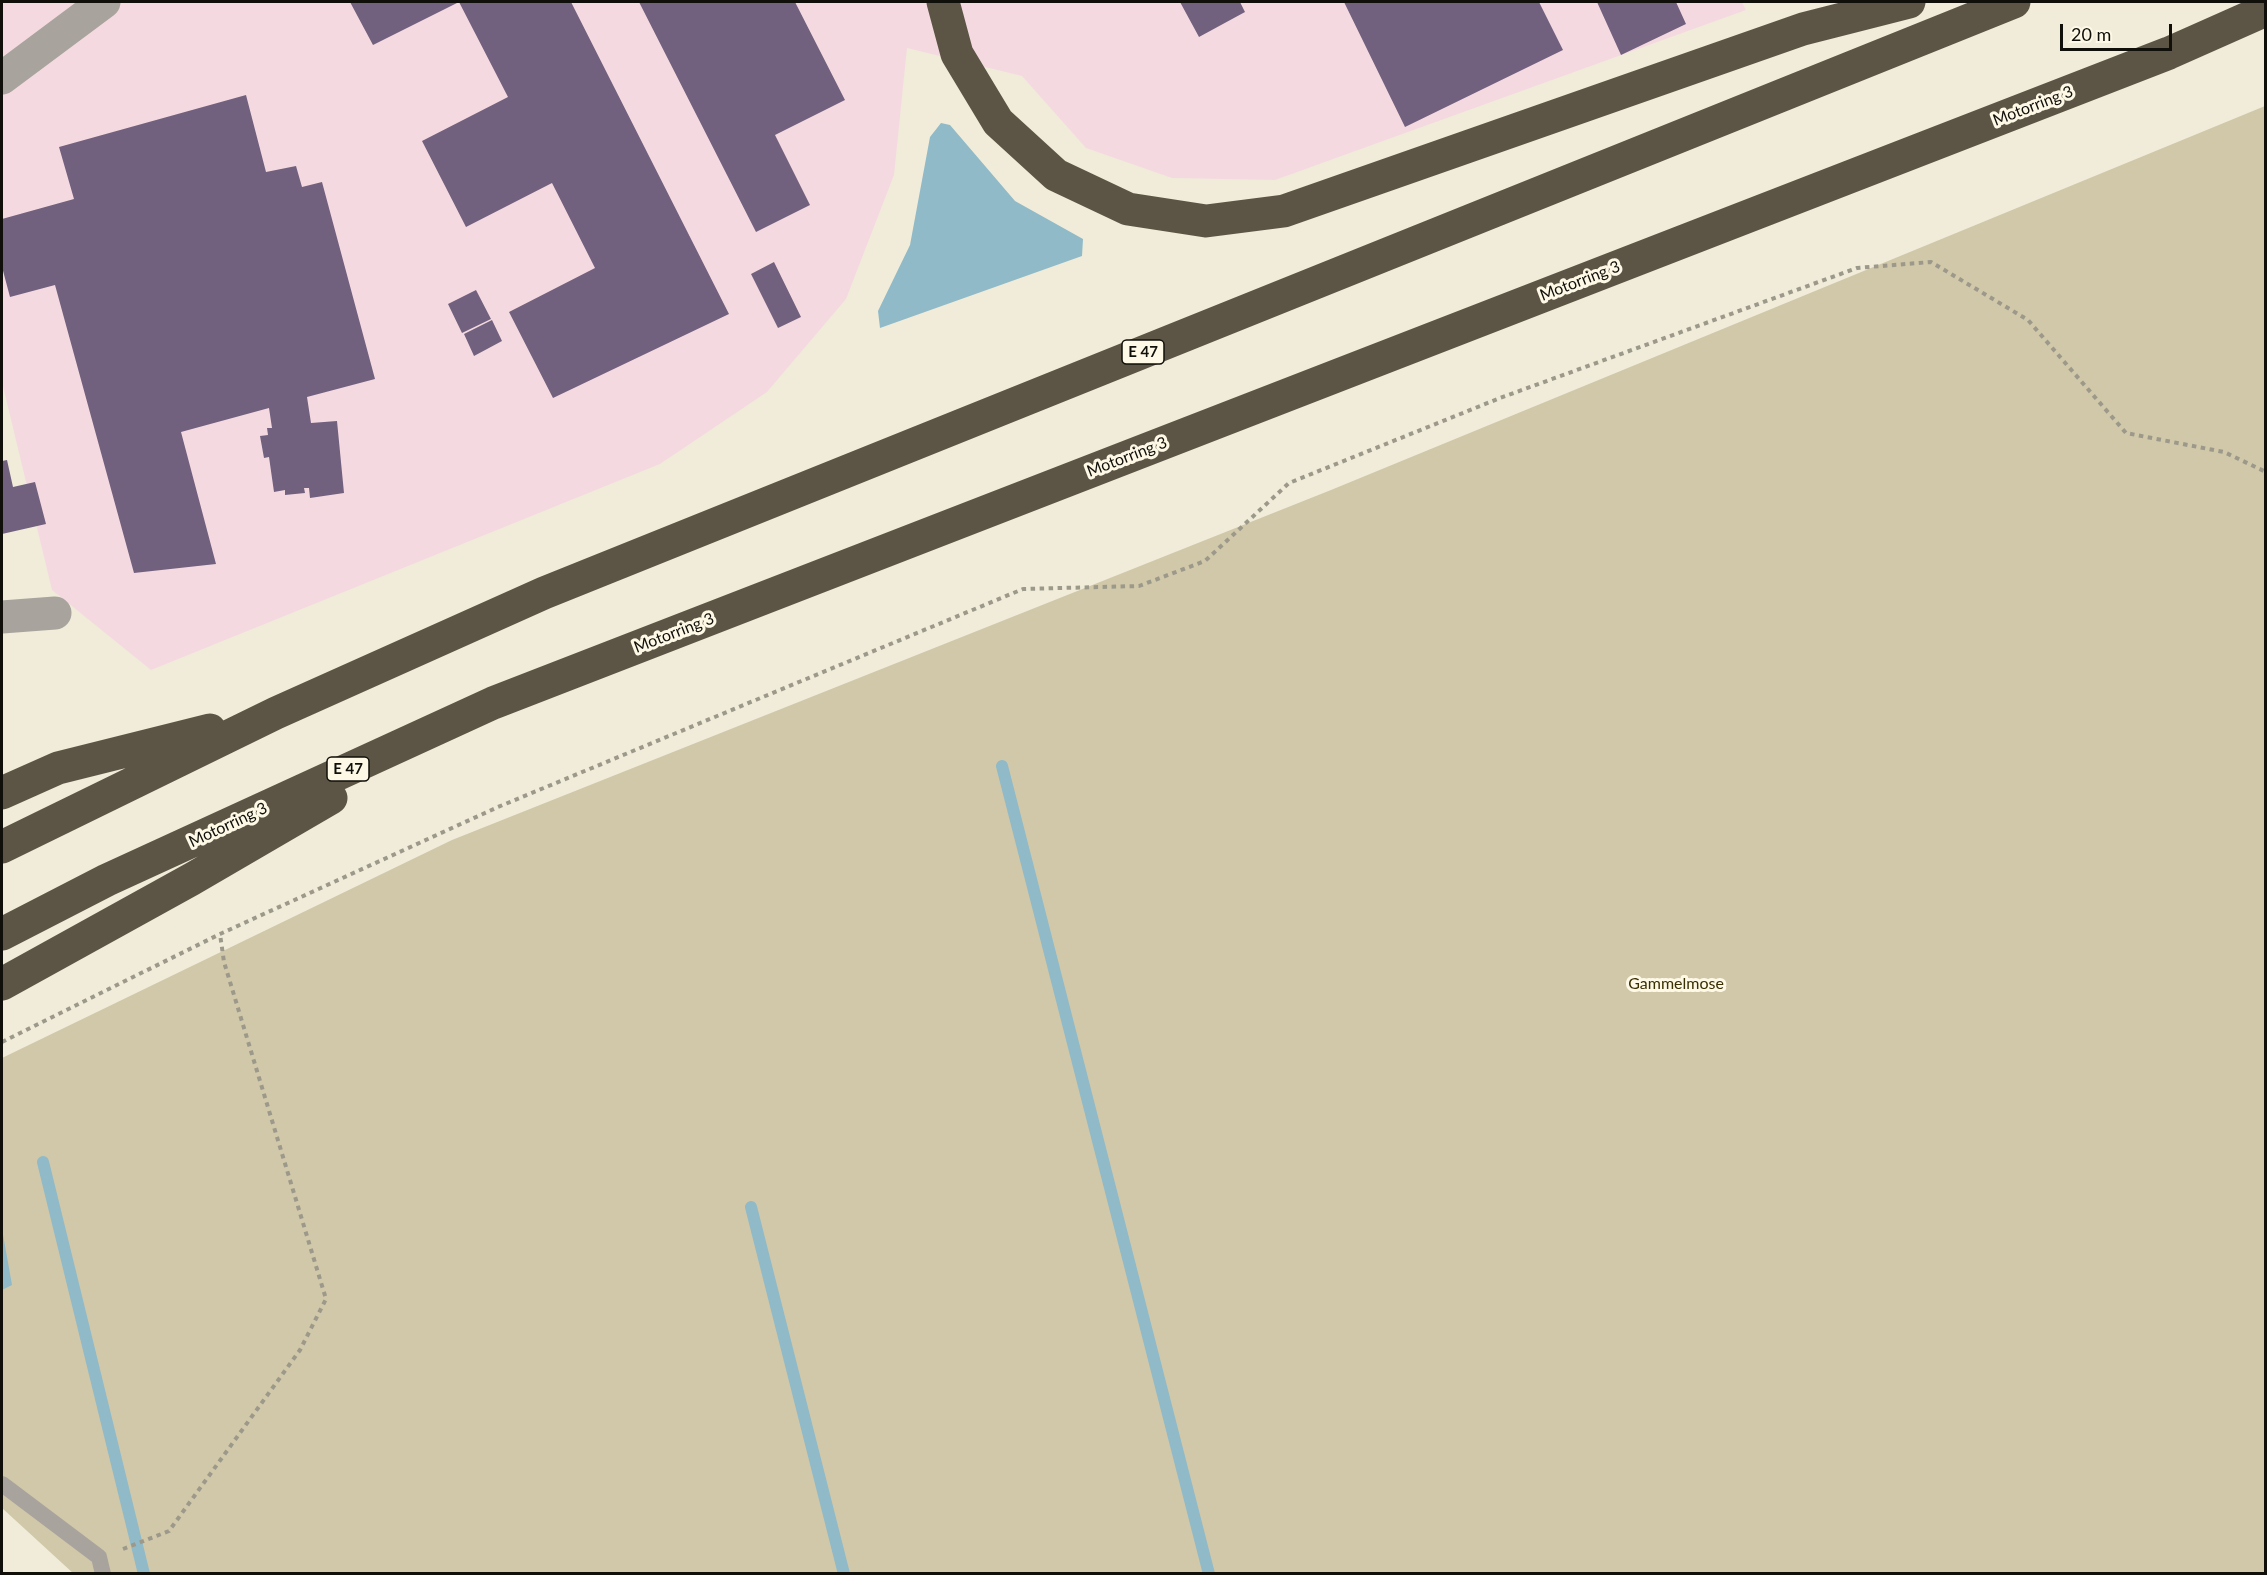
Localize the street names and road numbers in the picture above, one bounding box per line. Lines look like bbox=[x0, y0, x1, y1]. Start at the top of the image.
street label: Motorring 3 bbox=[1990, 82, 2076, 130]
street label: Motorring 3 bbox=[1537, 257, 1623, 305]
road number: E 47 bbox=[1122, 340, 1164, 364]
street label: Motorring 3 bbox=[1084, 433, 1170, 481]
street label: Motorring 3 bbox=[631, 609, 717, 657]
road number: E 47 bbox=[327, 757, 369, 781]
street label: Motorring 3 bbox=[186, 798, 270, 852]

